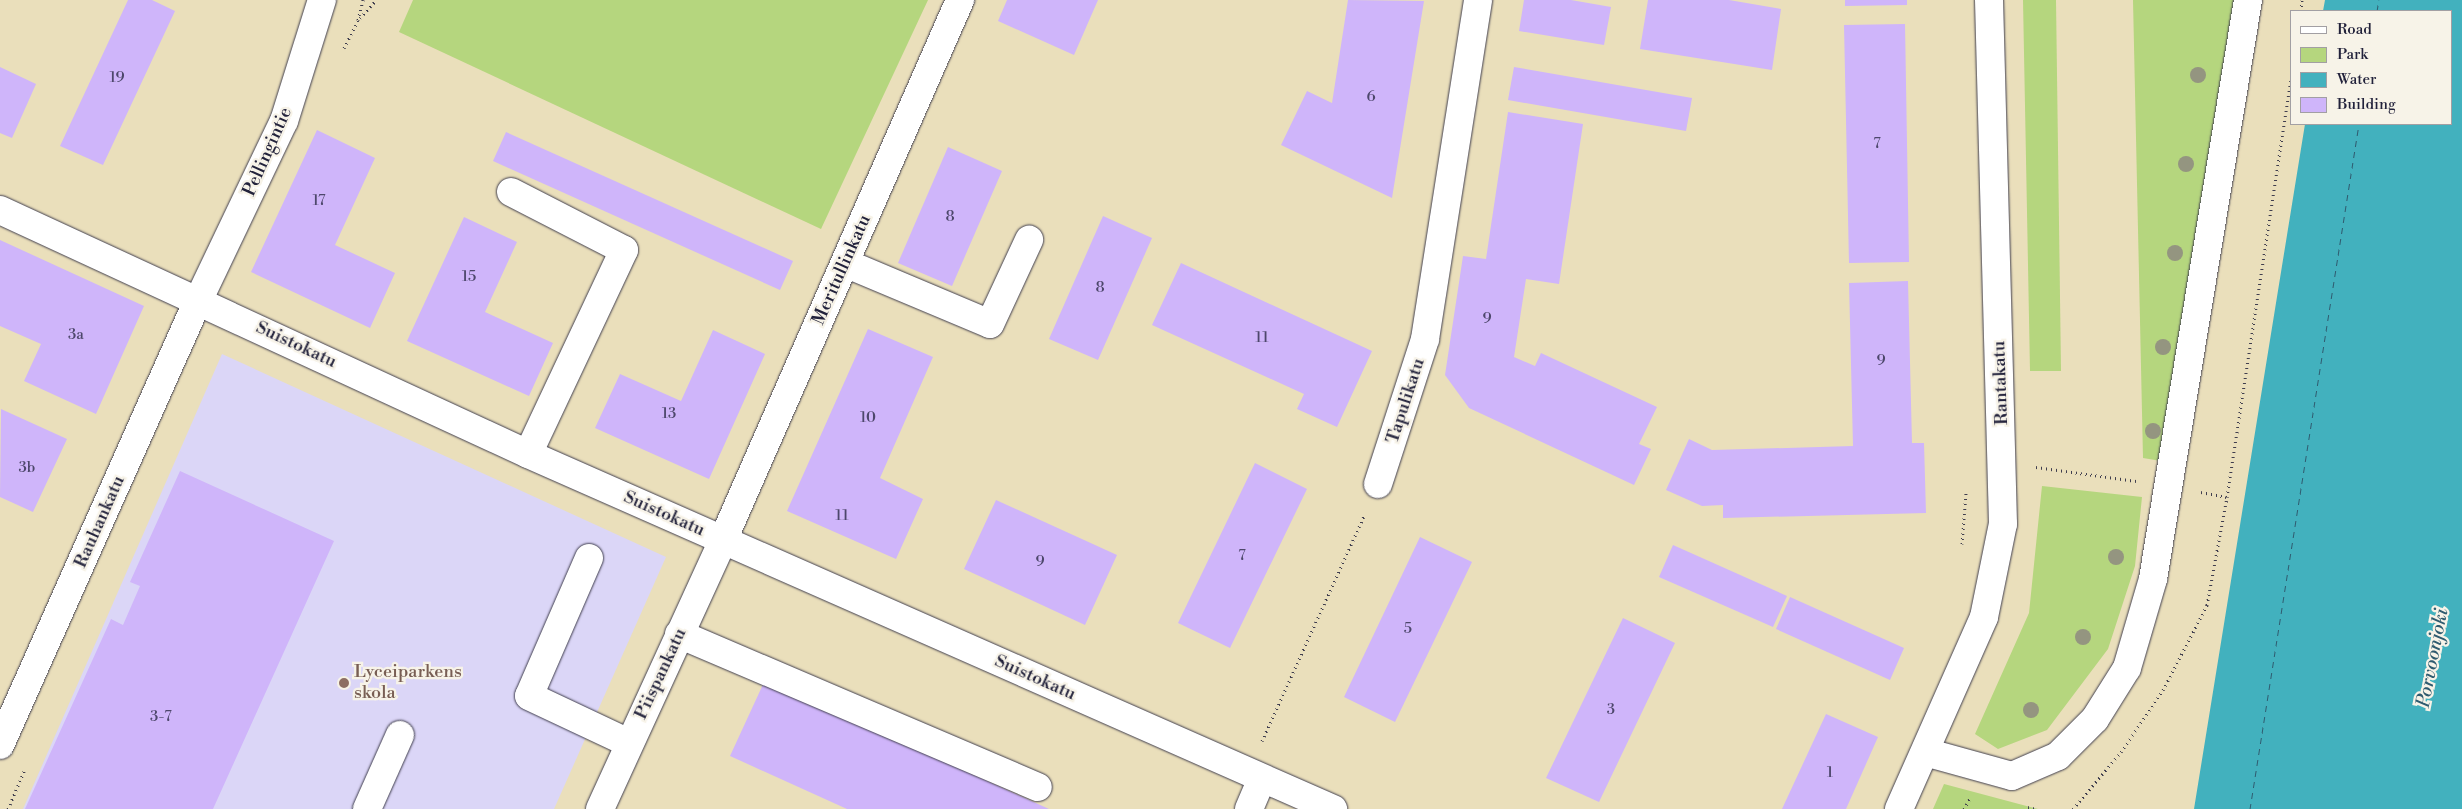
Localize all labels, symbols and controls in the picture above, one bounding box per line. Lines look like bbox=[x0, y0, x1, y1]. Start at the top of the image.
legend bbox=[2290, 10, 2452, 125]
text: Road bbox=[2337, 20, 2372, 39]
text: Park bbox=[2337, 45, 2368, 64]
house number: 19 bbox=[109, 69, 125, 87]
text: Water bbox=[2337, 70, 2376, 89]
house number: 6 bbox=[1366, 88, 1376, 106]
text: Building bbox=[2337, 95, 2396, 114]
street label: Pellingintie bbox=[239, 104, 297, 200]
house number: 7 bbox=[1873, 135, 1881, 153]
house number: 17 bbox=[312, 192, 326, 210]
house number: 8 bbox=[945, 208, 955, 226]
street label: Meritullinkatu bbox=[808, 211, 876, 329]
house number: 15 bbox=[462, 268, 476, 286]
house number: 8 bbox=[1095, 279, 1105, 297]
house number: 9 bbox=[1482, 310, 1492, 328]
street label: Suistokatu bbox=[252, 317, 340, 373]
house number: 3a bbox=[68, 326, 84, 344]
house number: 11 bbox=[1255, 329, 1269, 347]
street label: Rantakatu bbox=[1989, 341, 2013, 425]
house number: 9 bbox=[1876, 352, 1886, 370]
street label: Tapulikatu bbox=[1382, 356, 1430, 446]
house number: 13 bbox=[662, 405, 676, 423]
house number: 10 bbox=[860, 409, 876, 427]
house number: 3b bbox=[19, 459, 35, 477]
street label: Rauhankatu bbox=[70, 473, 130, 571]
street label: Suistokatu bbox=[620, 487, 708, 541]
house number: 11 bbox=[835, 507, 849, 525]
house number: 7 bbox=[1238, 547, 1246, 565]
house number: 9 bbox=[1035, 553, 1045, 571]
water label: Porvoonjoki bbox=[2412, 607, 2454, 709]
house number: 5 bbox=[1404, 620, 1412, 638]
street label: Piispankatu bbox=[630, 625, 692, 723]
street label: Suistokatu bbox=[991, 651, 1079, 705]
place label: Lyceiparkens skola bbox=[354, 662, 462, 704]
marker: Lyceiparkens skola bbox=[338, 677, 350, 689]
house number: 3 bbox=[1607, 701, 1615, 719]
house number: 3-7 bbox=[150, 708, 172, 726]
house number: 1 bbox=[1827, 764, 1833, 782]

